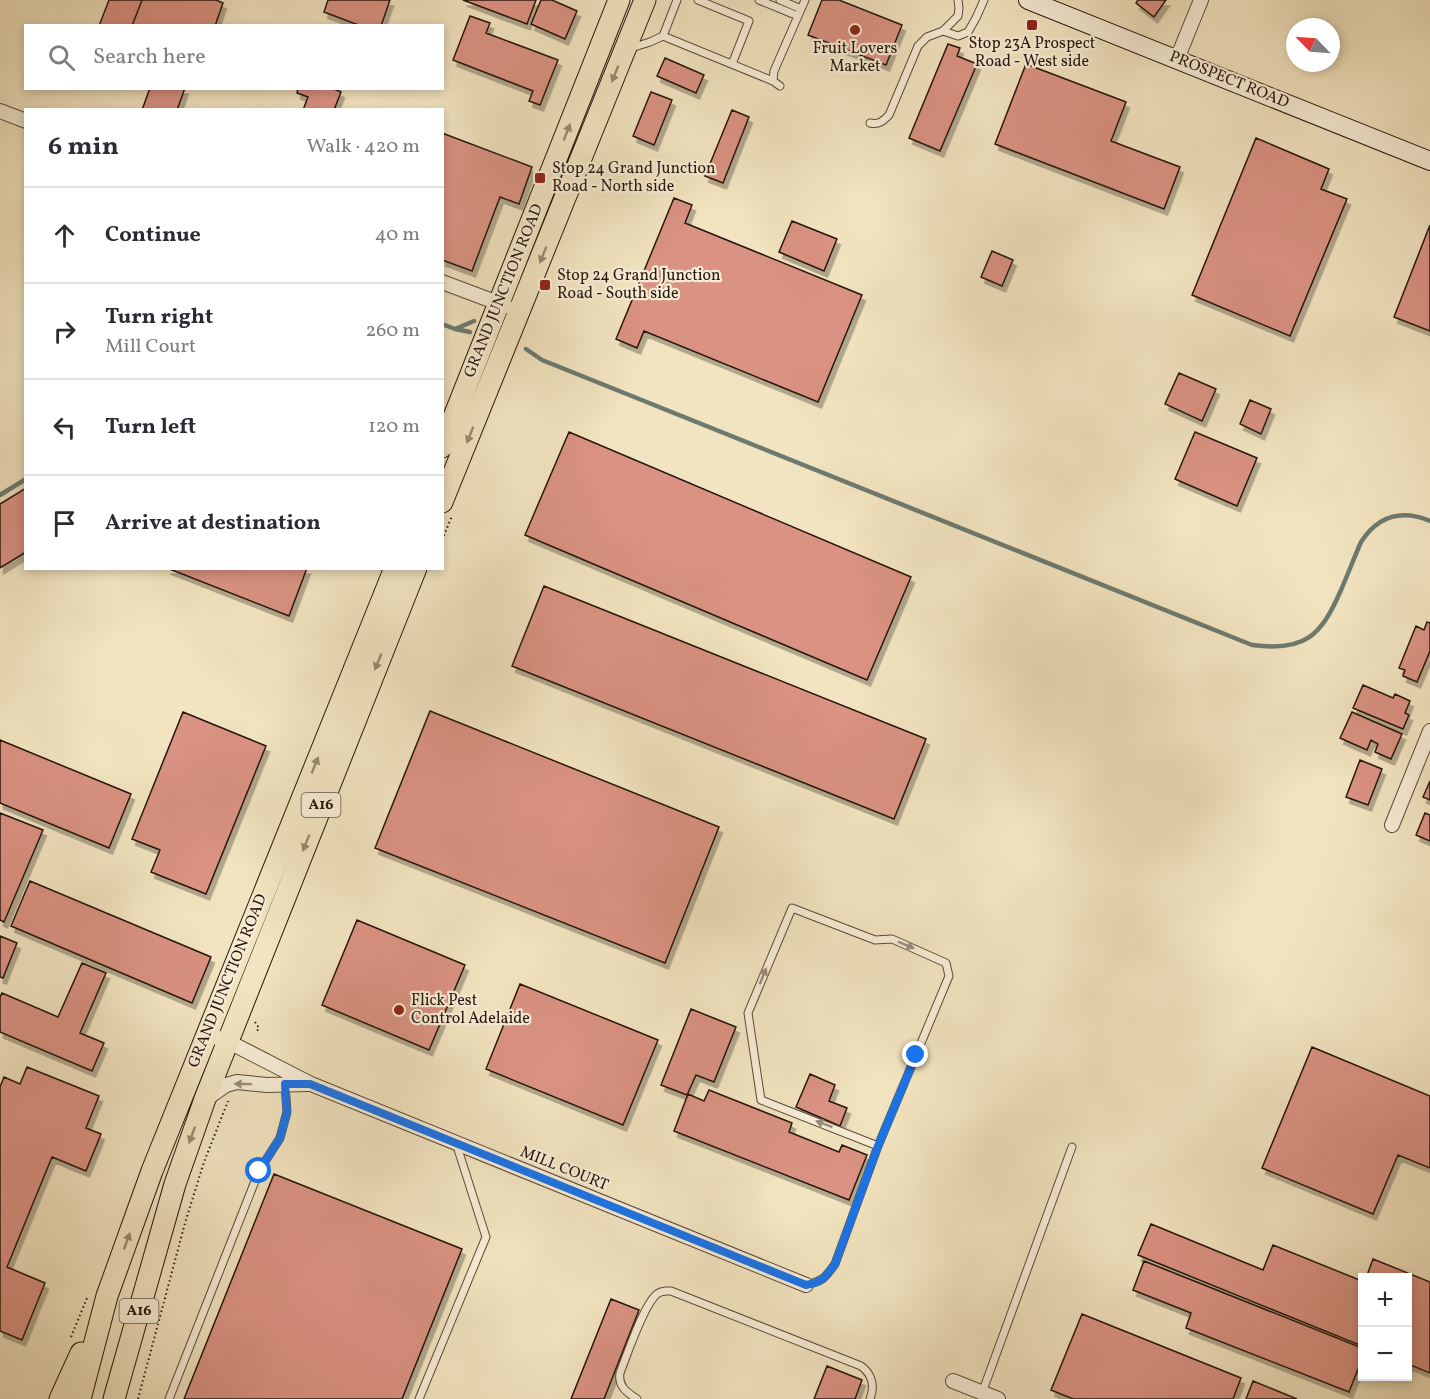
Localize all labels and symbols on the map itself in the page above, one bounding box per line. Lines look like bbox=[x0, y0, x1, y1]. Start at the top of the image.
marker: Stop 23A Prospect Road - West side bbox=[1025, 18, 1039, 32]
north arrow bbox=[1286, 18, 1340, 72]
marker: Fruit Lovers Market bbox=[848, 23, 862, 37]
place label: Stop 23A Prospect Road - West side bbox=[969, 33, 1096, 73]
place label: Fruit Lovers Market bbox=[813, 38, 897, 78]
street label: PROSPECT ROAD bbox=[1166, 46, 1293, 114]
one-way arrow bbox=[610, 65, 620, 83]
one-way arrow bbox=[563, 123, 572, 141]
place label: Stop 24 Grand Junction Road - North side bbox=[552, 158, 716, 198]
marker: Stop 24 Grand Junction Road - North side bbox=[533, 171, 547, 185]
street label: GRAND JUNCTION ROAD bbox=[459, 201, 549, 381]
one-way arrow bbox=[538, 246, 548, 264]
place label: Stop 24 Grand Junction Road - South side bbox=[557, 265, 721, 305]
marker: Stop 24 Grand Junction Road - South side bbox=[538, 278, 552, 292]
one-way arrow bbox=[464, 427, 474, 445]
one-way arrow bbox=[373, 653, 382, 671]
one-way arrow bbox=[310, 756, 320, 774]
road number: A16 bbox=[302, 793, 340, 817]
one-way arrow bbox=[301, 834, 310, 852]
street label: GRAND JUNCTION ROAD bbox=[183, 891, 273, 1071]
one-way arrow bbox=[897, 941, 915, 950]
one-way arrow bbox=[759, 967, 768, 985]
place label: Flick Pest Control Adelaide bbox=[411, 990, 530, 1030]
marker: Flick Pest Control Adelaide bbox=[392, 1003, 406, 1017]
route end bbox=[902, 1041, 928, 1067]
one-way arrow bbox=[233, 1079, 252, 1088]
one-way arrow bbox=[814, 1119, 832, 1129]
one-way arrow bbox=[187, 1126, 197, 1144]
street label: MILL COURT bbox=[517, 1141, 611, 1197]
route start bbox=[245, 1157, 271, 1183]
one-way arrow bbox=[122, 1232, 132, 1250]
road number: A16 bbox=[120, 1299, 158, 1323]

